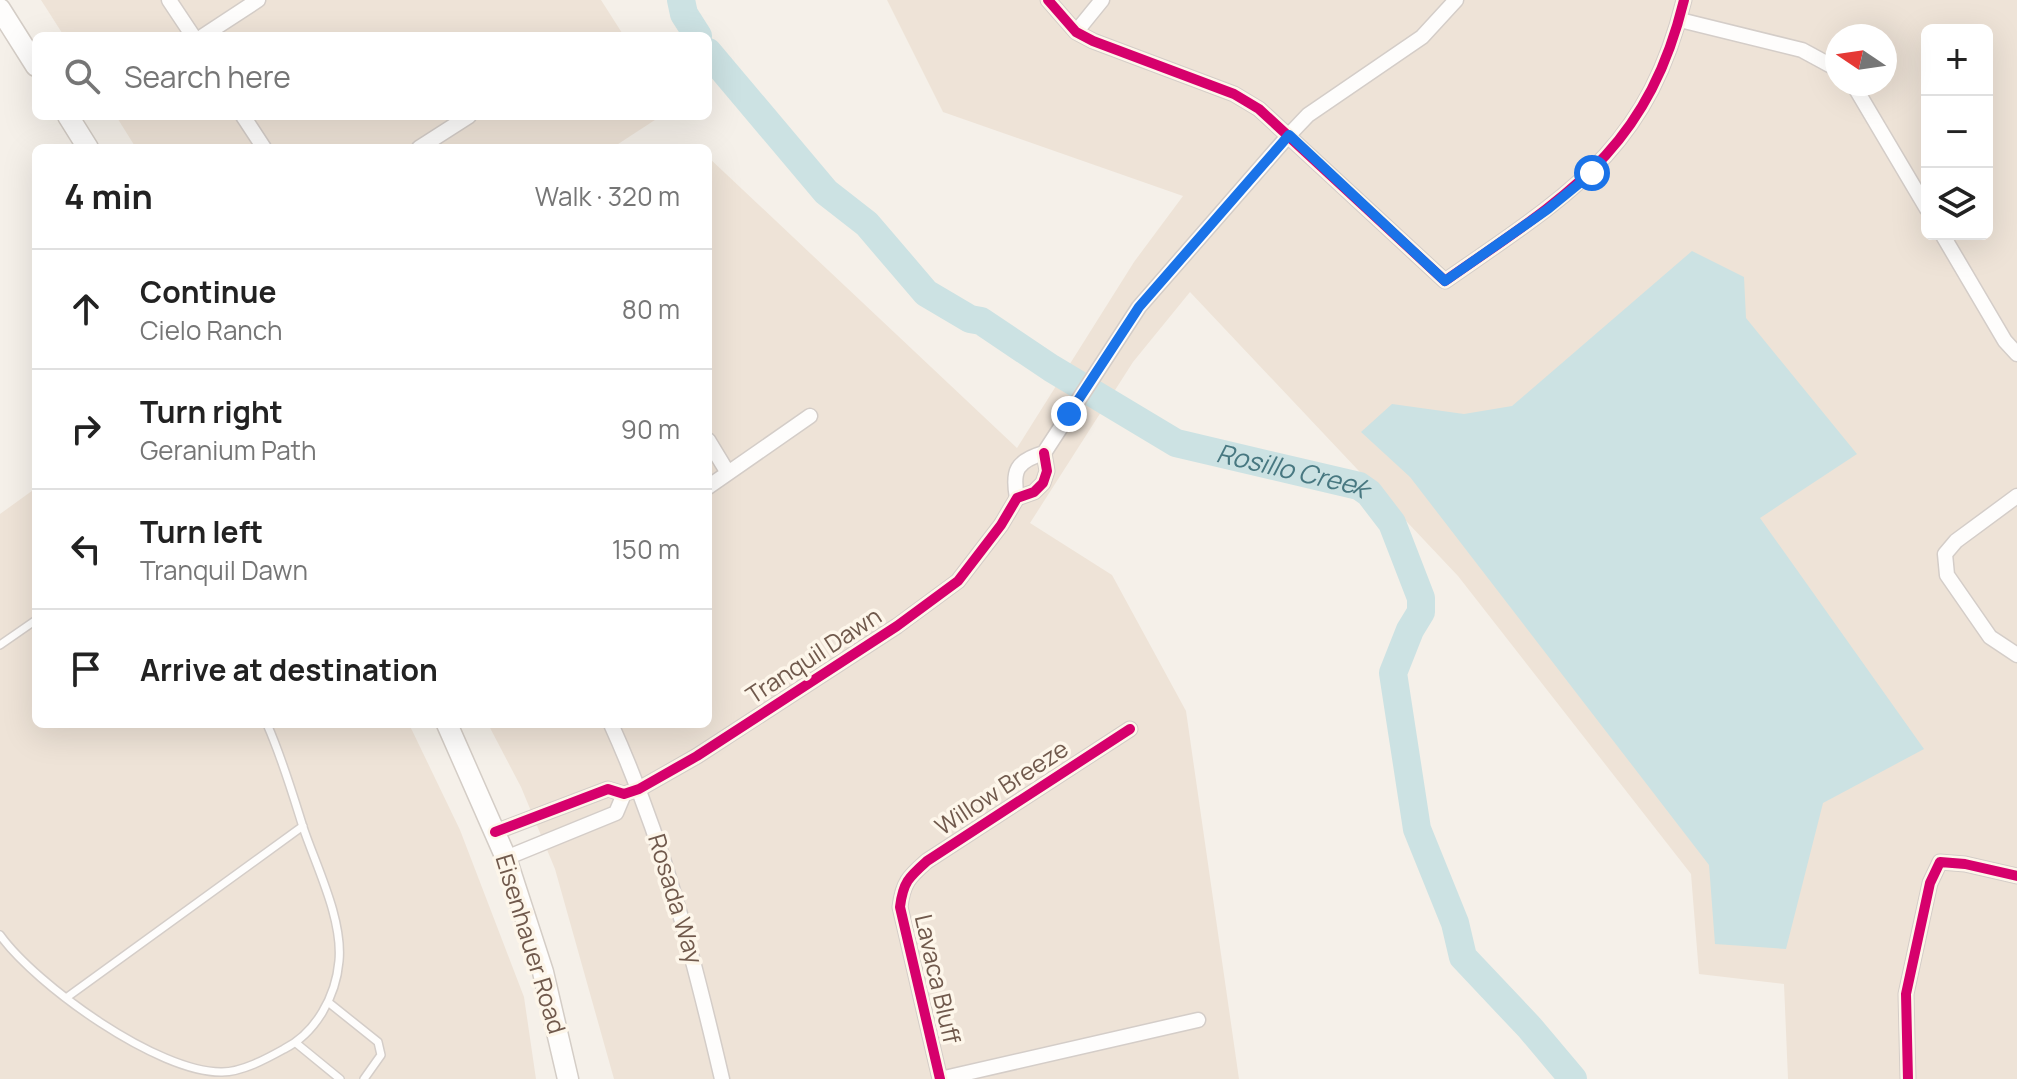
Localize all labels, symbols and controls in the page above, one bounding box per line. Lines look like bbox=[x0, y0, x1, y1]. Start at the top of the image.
north arrow bbox=[1825, 24, 1897, 96]
map controls bbox=[1921, 24, 1993, 240]
button: + bbox=[1921, 24, 1993, 96]
search box bbox=[32, 32, 712, 120]
icon: search bbox=[60, 54, 104, 98]
text: Search here bbox=[124, 56, 291, 97]
button: − bbox=[1921, 96, 1993, 168]
route start bbox=[1574, 155, 1610, 191]
button: layers bbox=[1921, 168, 1993, 240]
text: 4 min bbox=[64, 173, 153, 219]
text: Walk · 320 m bbox=[535, 178, 680, 214]
text: Continue bbox=[140, 271, 276, 312]
icon: ahead bbox=[64, 287, 108, 331]
text: 80 m bbox=[622, 291, 680, 327]
text: Cielo Ranch bbox=[140, 312, 283, 348]
text: Turn right bbox=[140, 391, 283, 432]
route end bbox=[1051, 396, 1087, 432]
icon: right bbox=[64, 407, 108, 451]
text: 90 m bbox=[621, 411, 680, 447]
text: Geranium Path bbox=[140, 432, 316, 468]
water label: Rosillo Creek bbox=[1213, 434, 1381, 508]
text: Turn left bbox=[140, 511, 263, 552]
icon: left bbox=[64, 527, 108, 571]
text: 150 m bbox=[612, 531, 680, 567]
text: Tranquil Dawn bbox=[140, 552, 308, 588]
street label: Tranquil Dawn bbox=[739, 599, 887, 711]
icon: arrive bbox=[64, 647, 108, 691]
text: Arrive at destination bbox=[140, 649, 438, 690]
street label: Willow Breeze bbox=[928, 731, 1074, 842]
street label: Rosada Way bbox=[641, 830, 712, 968]
street label: Eisenhauer Road bbox=[488, 850, 574, 1037]
street label: Lavaca Bluff bbox=[908, 911, 969, 1047]

